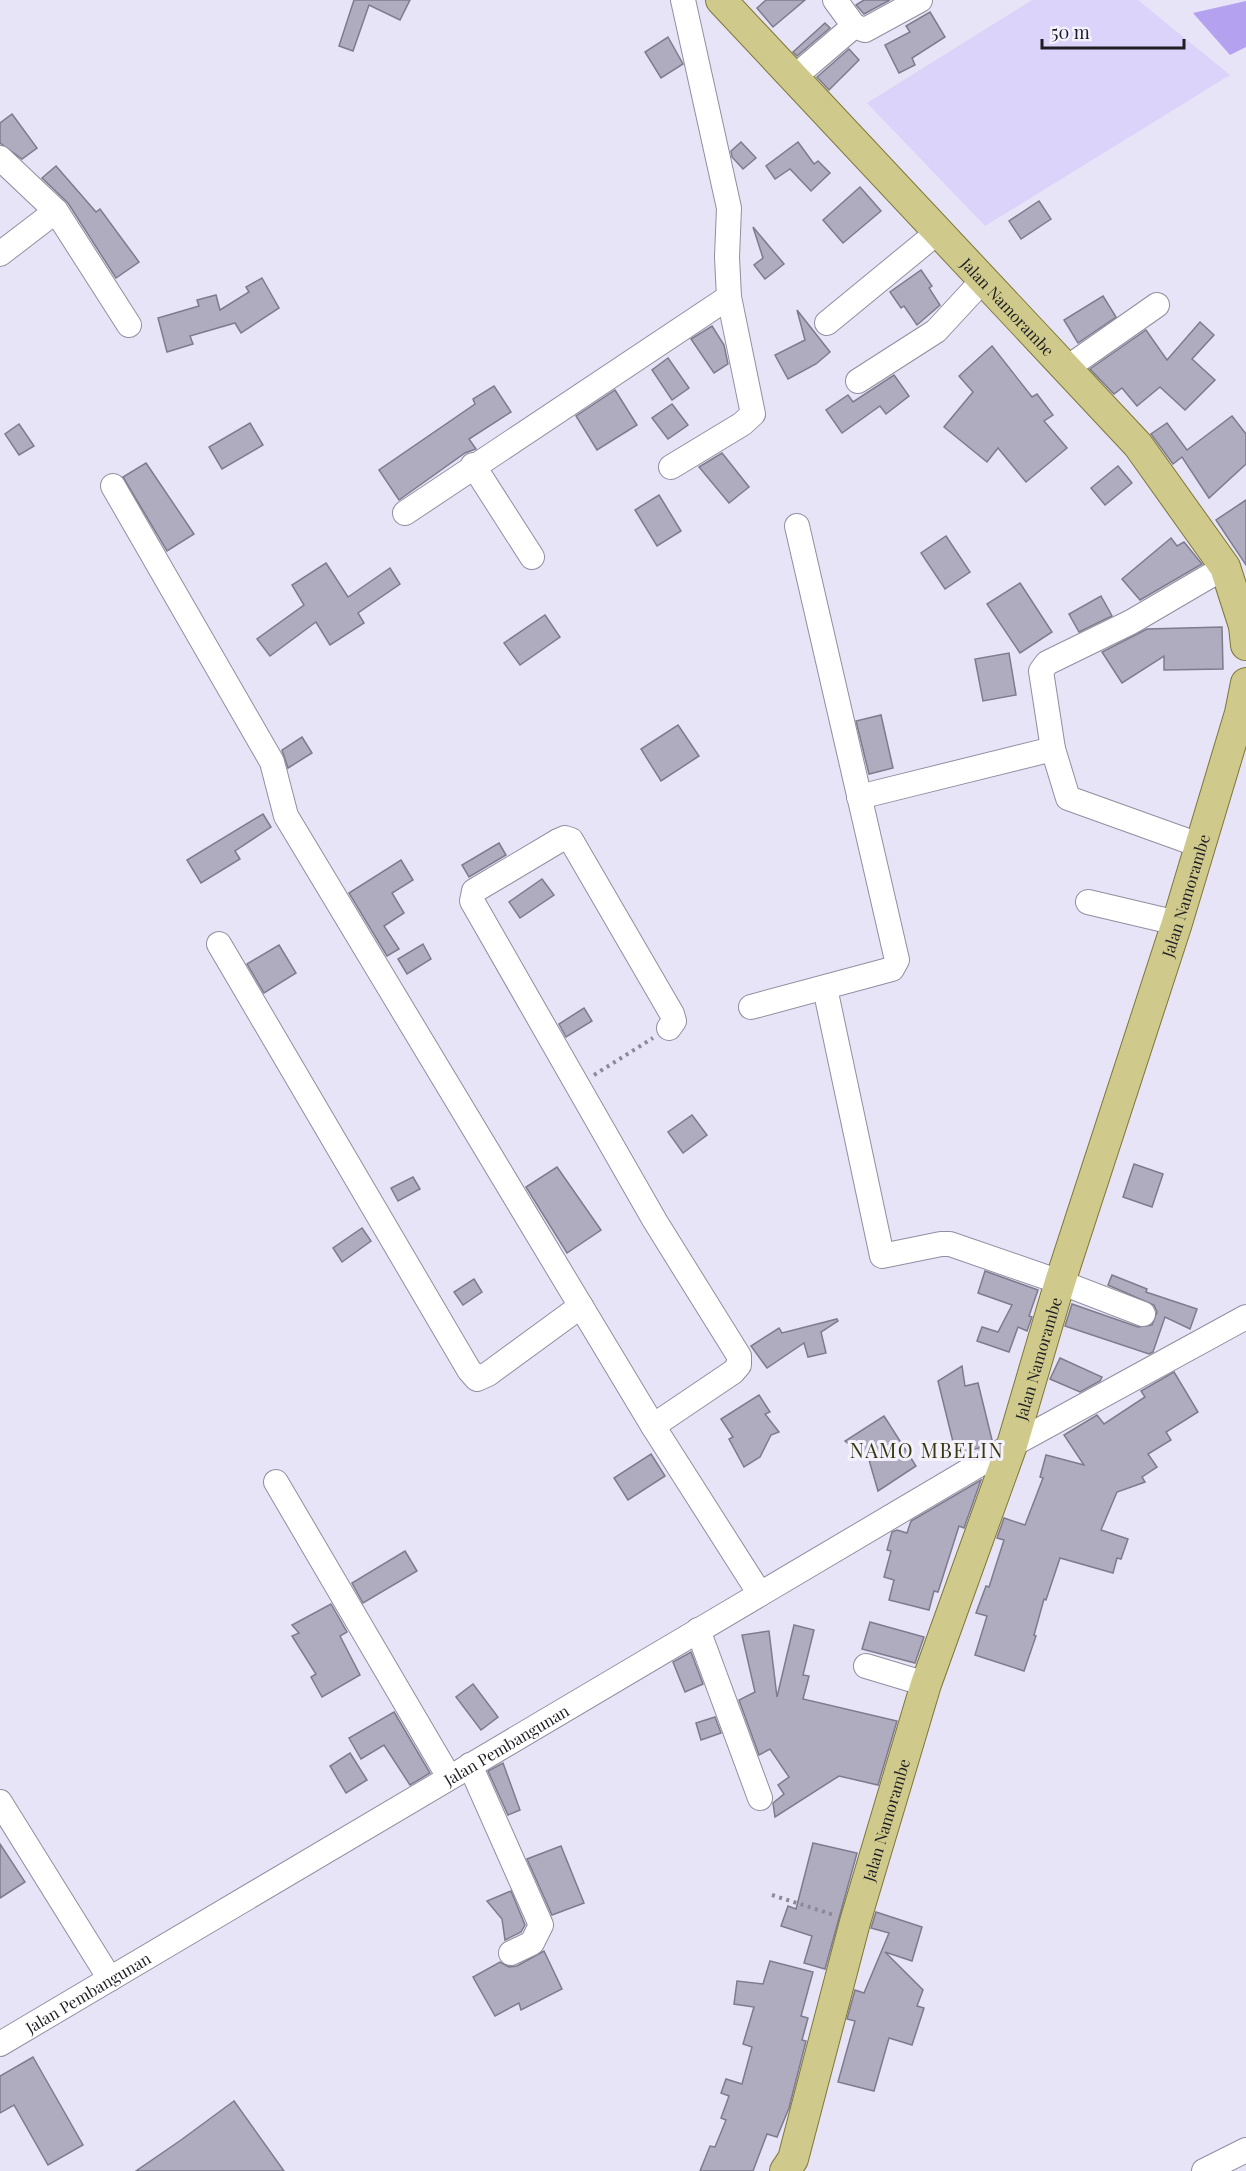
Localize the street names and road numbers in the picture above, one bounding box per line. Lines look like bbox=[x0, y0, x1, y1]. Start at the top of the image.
street label: Jalan Namorambe bbox=[956, 252, 1059, 360]
street label: Jalan Namorambe bbox=[1156, 831, 1214, 960]
street label: Jalan Namorambe bbox=[1009, 1294, 1066, 1423]
street label: Jalan Pembangunan bbox=[439, 1699, 573, 1790]
street label: Jalan Namorambe bbox=[857, 1756, 914, 1885]
street label: Jalan Pembangunan bbox=[21, 1947, 154, 2038]

